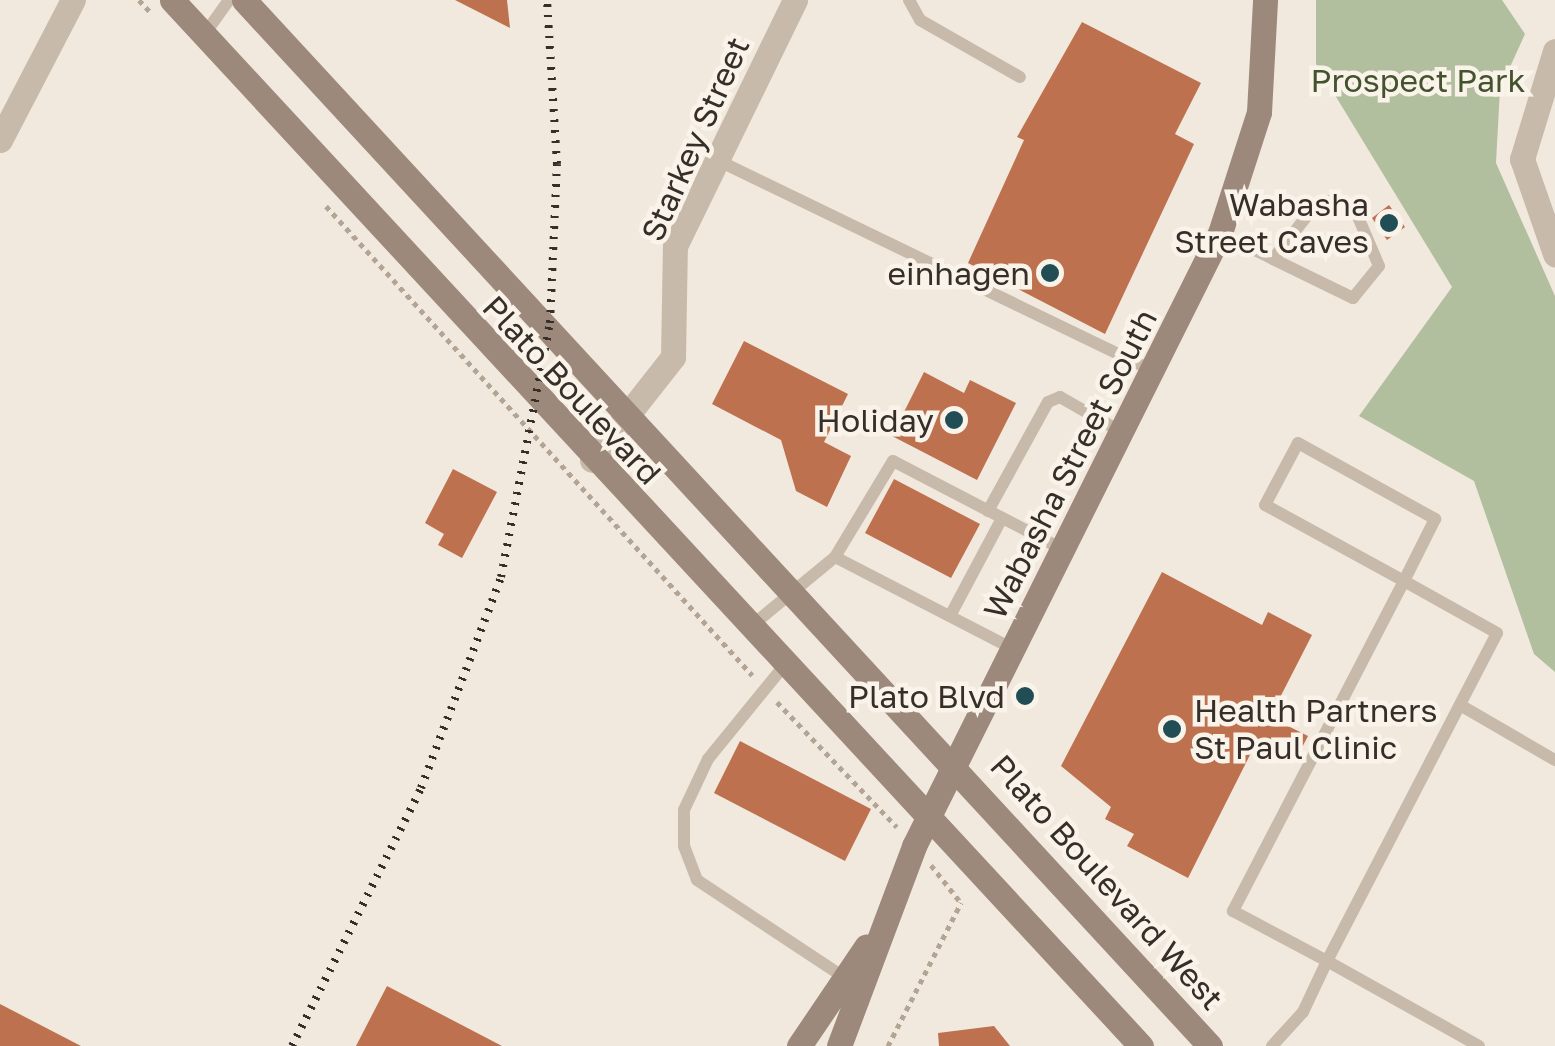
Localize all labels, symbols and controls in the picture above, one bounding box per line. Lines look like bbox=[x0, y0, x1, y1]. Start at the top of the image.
street label: Starkey Street bbox=[633, 31, 757, 247]
park label: Prospect Park bbox=[1310, 61, 1526, 99]
place label: Wabasha Street Caves bbox=[1174, 186, 1369, 261]
marker: Wabasha Street Caves bbox=[1378, 212, 1400, 234]
place label: einhagen bbox=[888, 254, 1030, 292]
marker: einhagen bbox=[1039, 262, 1061, 284]
street label: Plato Boulevard bbox=[475, 288, 669, 492]
street label: Wabasha Street South bbox=[975, 303, 1165, 625]
place label: Holiday bbox=[817, 401, 934, 439]
marker: Holiday bbox=[943, 409, 965, 431]
place label: Plato Blvd bbox=[848, 677, 1005, 715]
marker: Plato Blvd bbox=[1014, 685, 1036, 707]
place label: Health Partners St Paul Clinic bbox=[1194, 692, 1437, 767]
marker: Health Partners St Paul Clinic bbox=[1159, 716, 1185, 742]
street label: Plato Boulevard West bbox=[983, 747, 1231, 1017]

